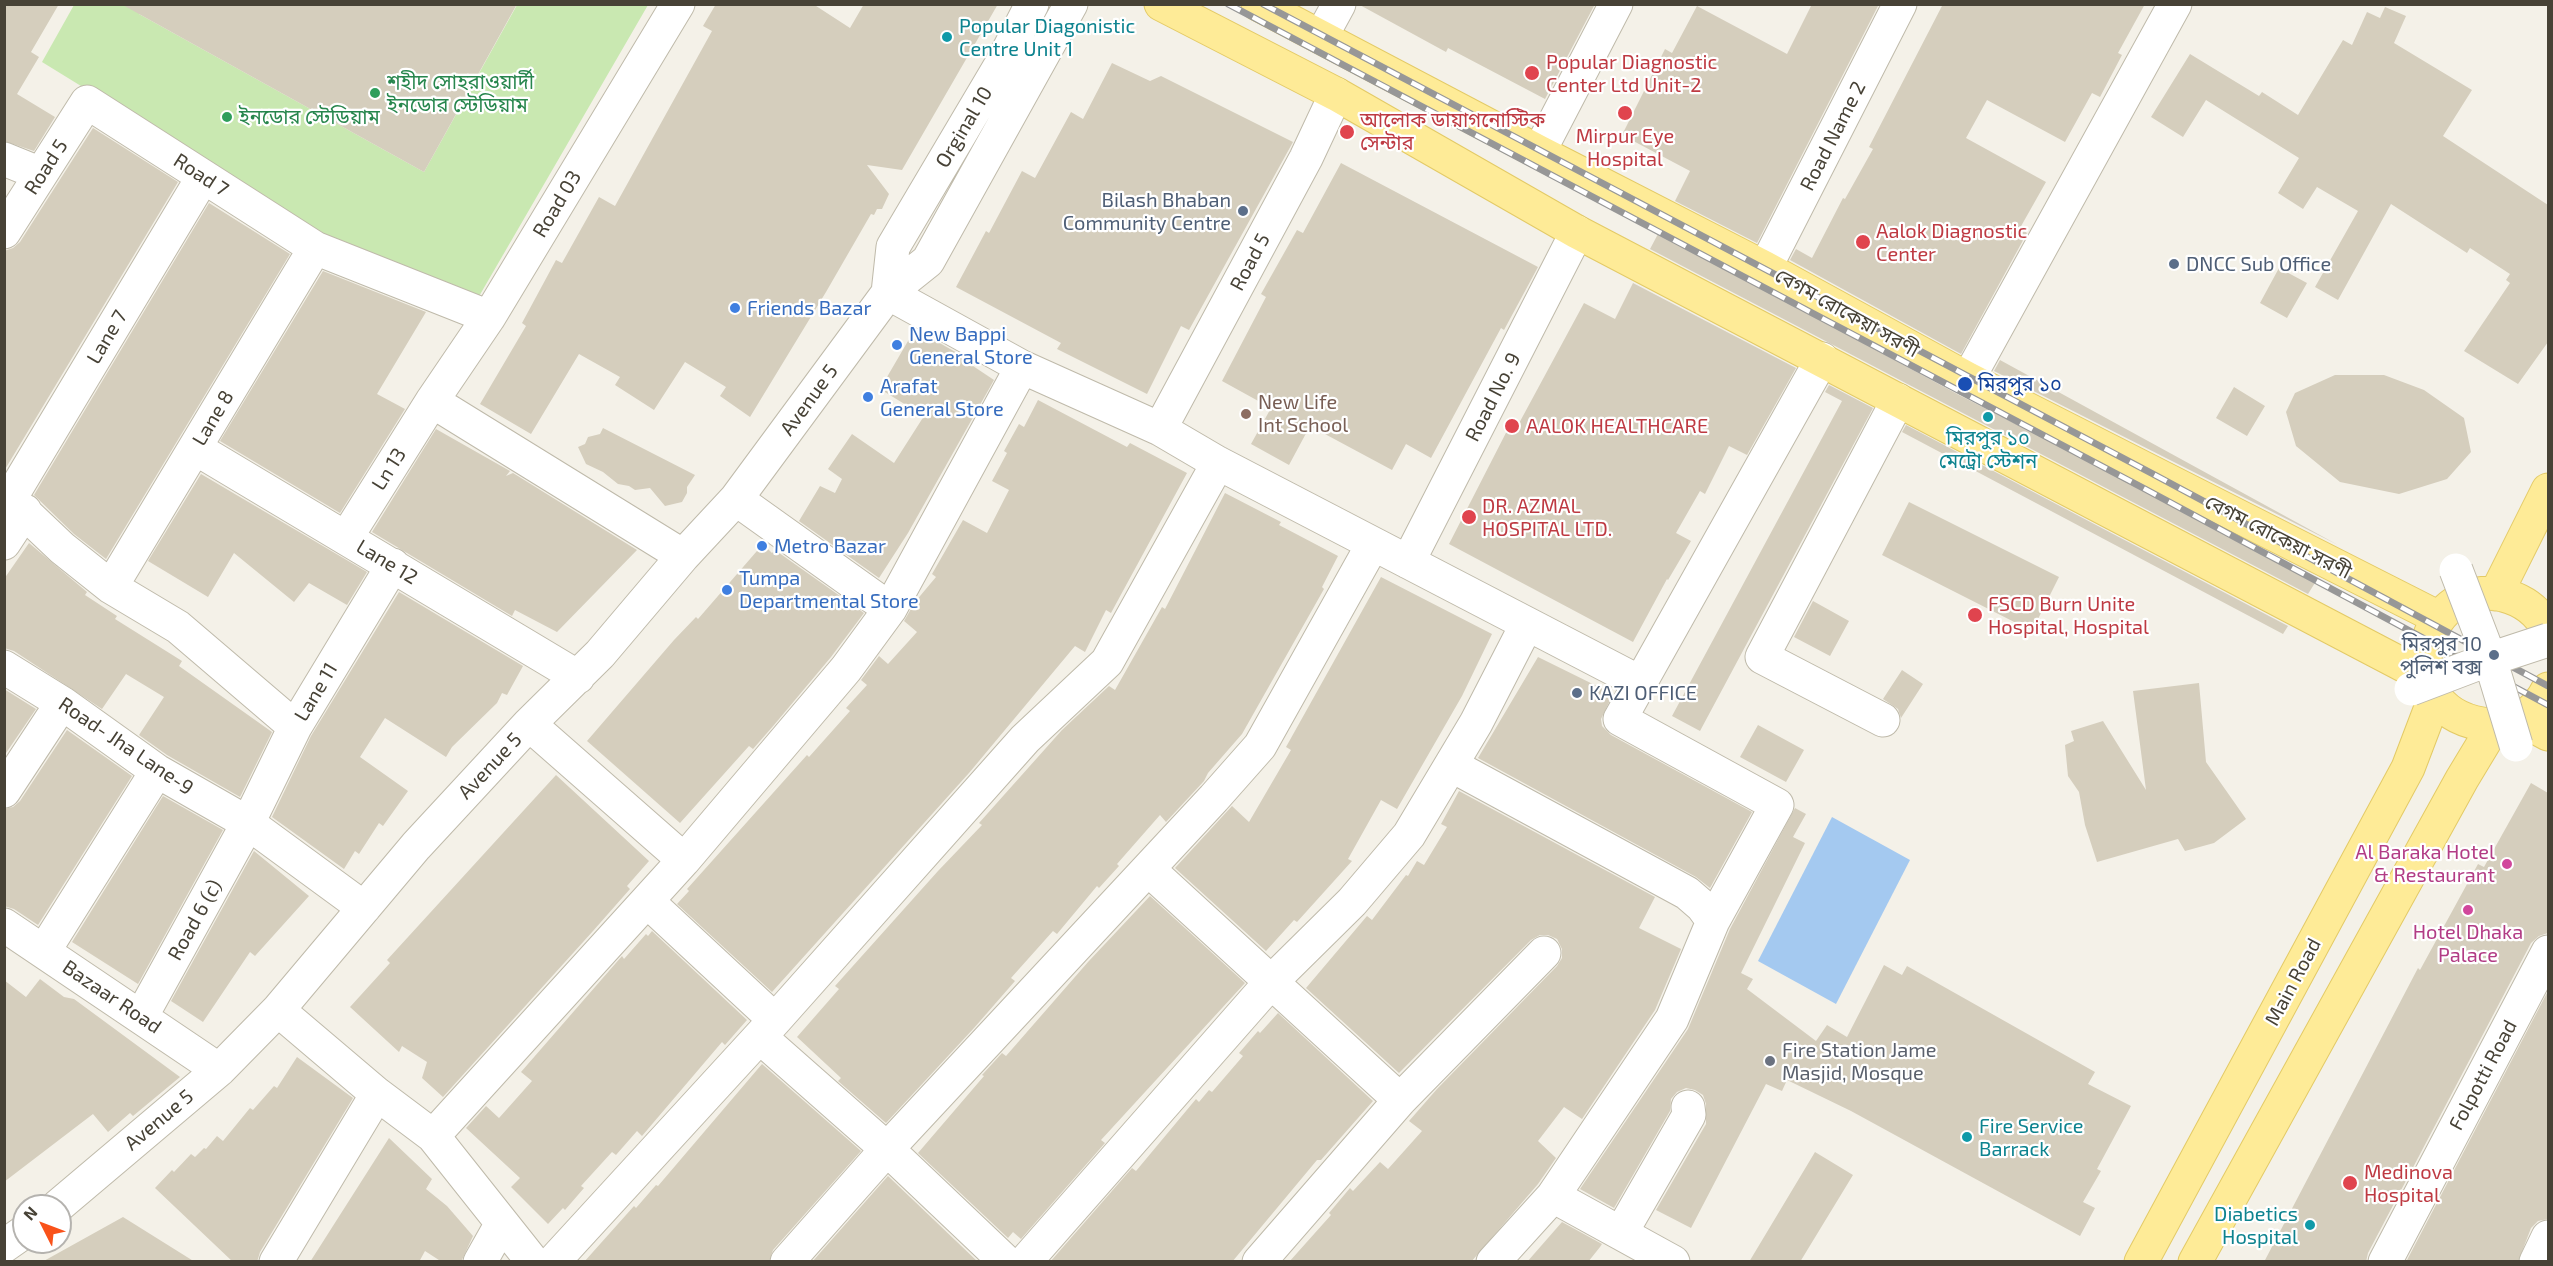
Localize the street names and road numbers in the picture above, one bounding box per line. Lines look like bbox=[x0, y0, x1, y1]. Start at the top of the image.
street label: Road Name 2 bbox=[1795, 77, 1871, 195]
street label: Orginal 10 bbox=[930, 82, 998, 172]
street label: Road 5 bbox=[19, 135, 73, 199]
street label: Road 7 bbox=[169, 148, 233, 202]
street label: Road 03 bbox=[528, 166, 586, 242]
street label: Road 5 bbox=[1225, 229, 1275, 295]
street label: বেগম রোকেয়া সরণী bbox=[1771, 263, 1923, 363]
street label: Lane 7 bbox=[82, 306, 132, 368]
street label: Road No. 9 bbox=[1460, 349, 1526, 445]
street label: Avenue 5 bbox=[775, 360, 843, 440]
street label: Lane 8 bbox=[187, 386, 239, 450]
street label: Ln 13 bbox=[367, 443, 411, 495]
street label: বেগম রোকেয়া সরণী bbox=[2201, 490, 2355, 584]
street label: Lane 12 bbox=[352, 534, 422, 590]
street label: Lane 11 bbox=[289, 658, 343, 726]
street label: Road- Jha Lane-9 bbox=[54, 692, 198, 800]
street label: Avenue 5 bbox=[453, 728, 527, 804]
street label: Road 6 (c) bbox=[163, 875, 227, 965]
street label: Main Road bbox=[2260, 934, 2326, 1030]
street label: Bazaar Road bbox=[58, 955, 166, 1039]
street label: Folpotti Road bbox=[2444, 1016, 2522, 1134]
street label: Avenue 5 bbox=[120, 1084, 198, 1156]

